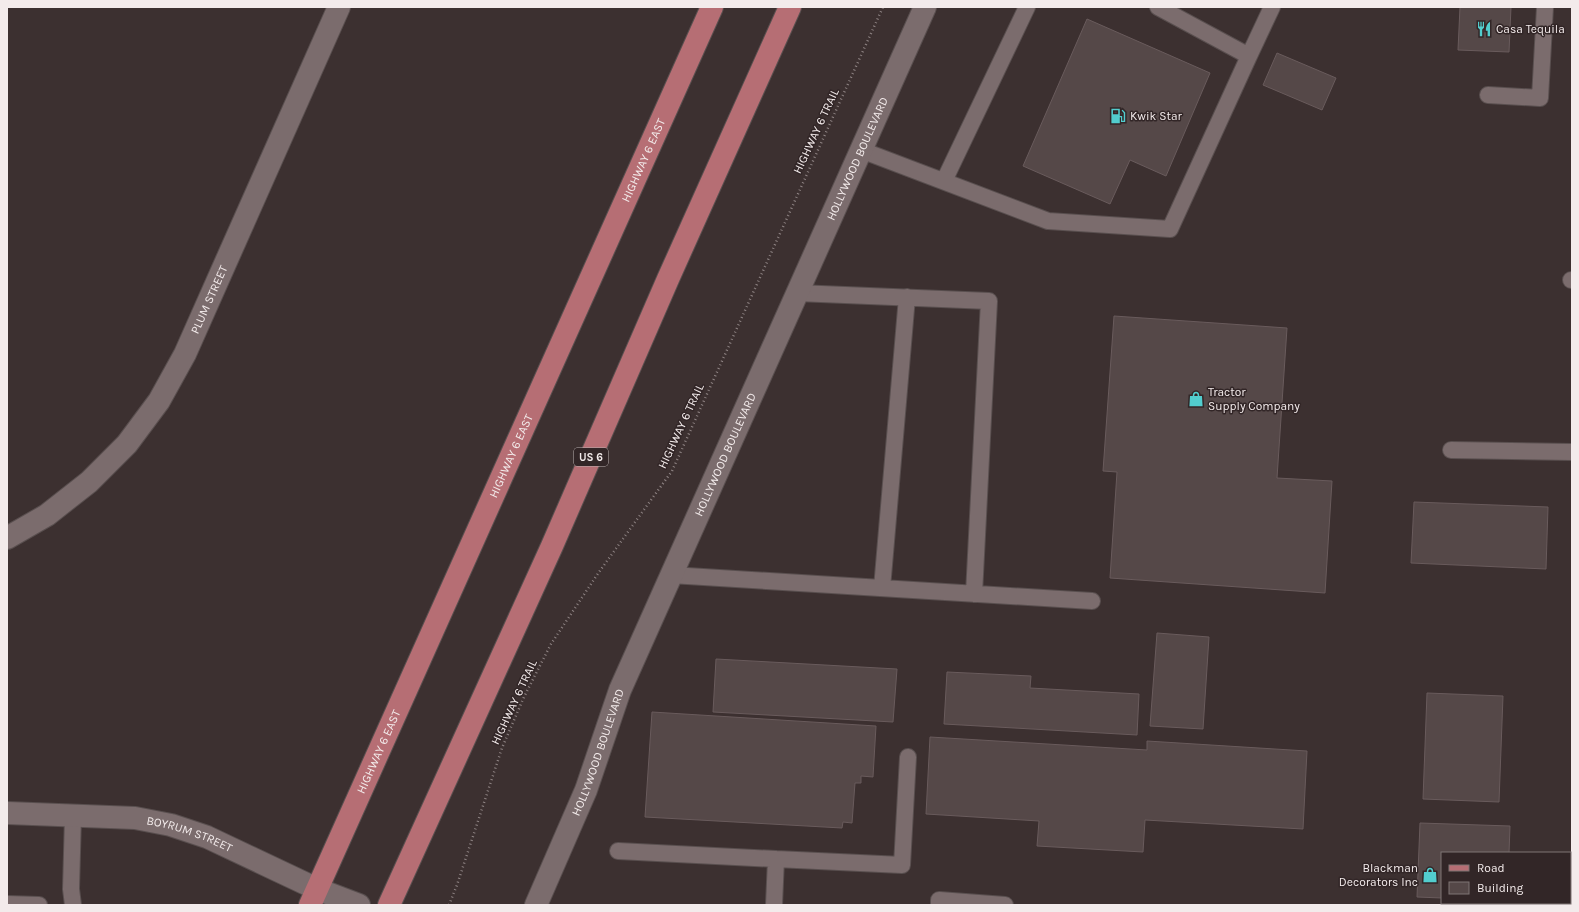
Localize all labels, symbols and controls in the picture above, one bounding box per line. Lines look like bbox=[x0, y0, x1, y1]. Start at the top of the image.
restaurant icon: Casa Tequila bbox=[1475, 20, 1493, 38]
place label: Casa Tequila bbox=[1496, 22, 1565, 36]
street label: HIGHWAY 6 TRAIL bbox=[790, 86, 842, 176]
street label: HOLLYWOOD BOULEVARD bbox=[824, 95, 891, 223]
fuel station icon: Kwik Star bbox=[1109, 107, 1127, 125]
place label: Kwik Star bbox=[1130, 109, 1183, 123]
street label: HIGHWAY 6 EAST bbox=[619, 116, 668, 204]
street label: PLUM STREET bbox=[188, 263, 230, 336]
street label: HIGHWAY 6 TRAIL bbox=[655, 381, 707, 471]
place label: Tractor Supply Company bbox=[1208, 385, 1300, 413]
street label: HOLLYWOOD BOULEVARD bbox=[692, 390, 759, 518]
shop icon: Tractor Supply Company bbox=[1187, 390, 1205, 408]
street label: HIGHWAY 6 EAST bbox=[486, 412, 536, 500]
road number: US 6 bbox=[574, 448, 608, 466]
street label: HIGHWAY 6 TRAIL bbox=[488, 657, 540, 747]
street label: HOLLYWOOD BOULEVARD bbox=[569, 687, 627, 818]
street label: HIGHWAY 6 EAST bbox=[354, 708, 403, 796]
street label: BOYRUM STREET bbox=[145, 813, 235, 855]
legend bbox=[1441, 852, 1571, 904]
place label: Blackman Decorators Inc bbox=[1339, 861, 1418, 889]
text: Road bbox=[1477, 861, 1505, 875]
shop icon: Blackman Decorators Inc bbox=[1421, 866, 1439, 884]
text: Building bbox=[1477, 881, 1524, 895]

